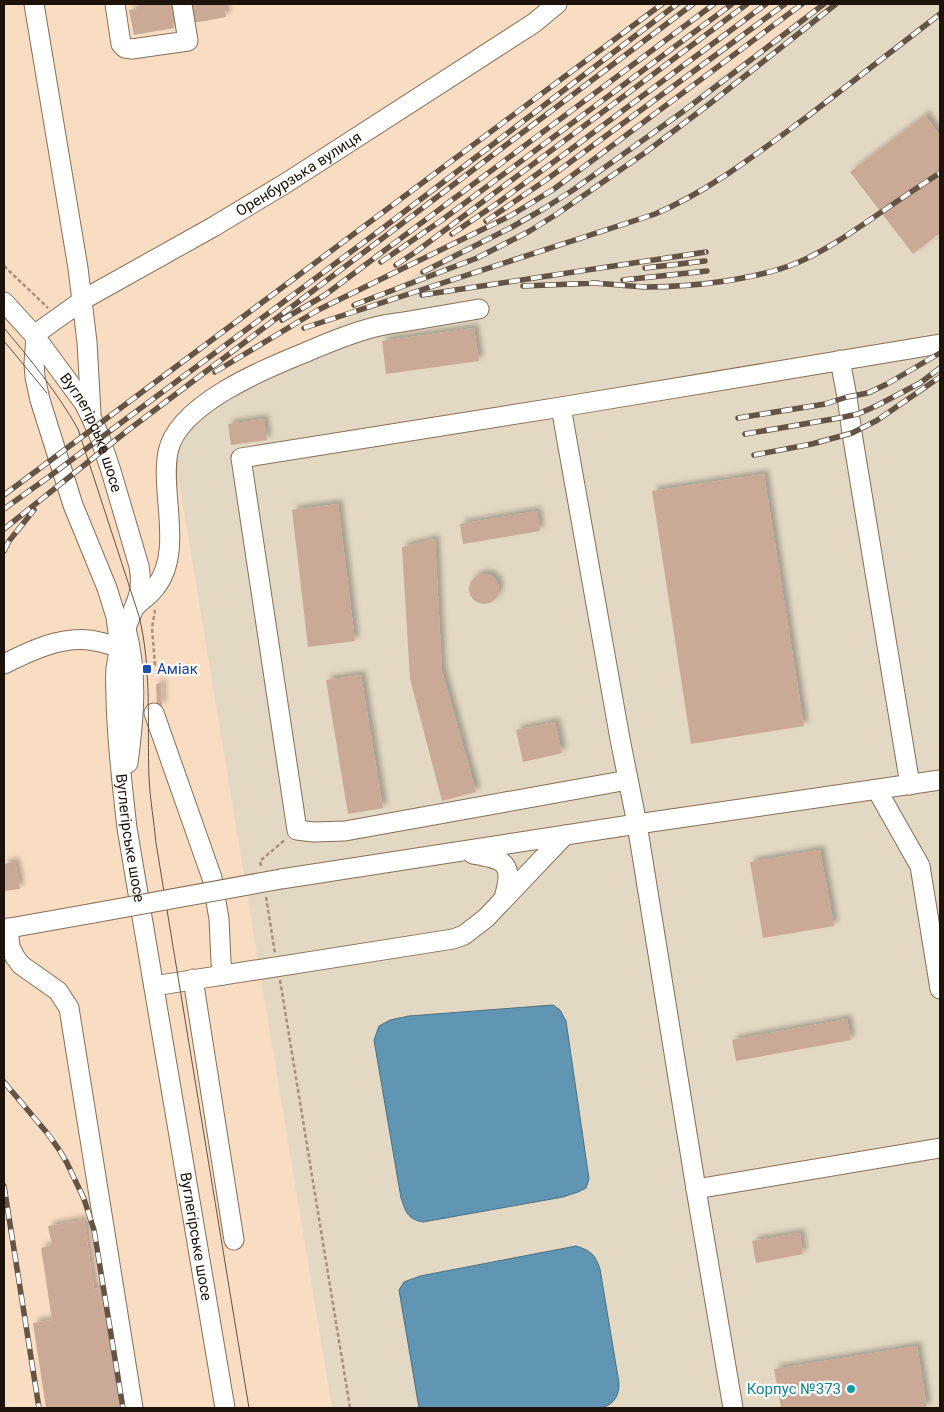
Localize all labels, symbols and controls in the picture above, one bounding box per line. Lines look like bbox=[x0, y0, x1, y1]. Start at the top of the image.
street label: Оренбурзька вулиця bbox=[233, 128, 365, 220]
street label: Вуглегірське шосе bbox=[56, 370, 126, 494]
place label: Аміак bbox=[157, 660, 198, 678]
marker: Аміак bbox=[141, 663, 153, 675]
street label: Вуглегірське шосе bbox=[112, 773, 148, 904]
street label: Вуглегірське шосе bbox=[176, 1171, 216, 1302]
place label: Корпус №373 bbox=[747, 1380, 841, 1398]
marker: Корпус №373 bbox=[845, 1383, 857, 1395]

